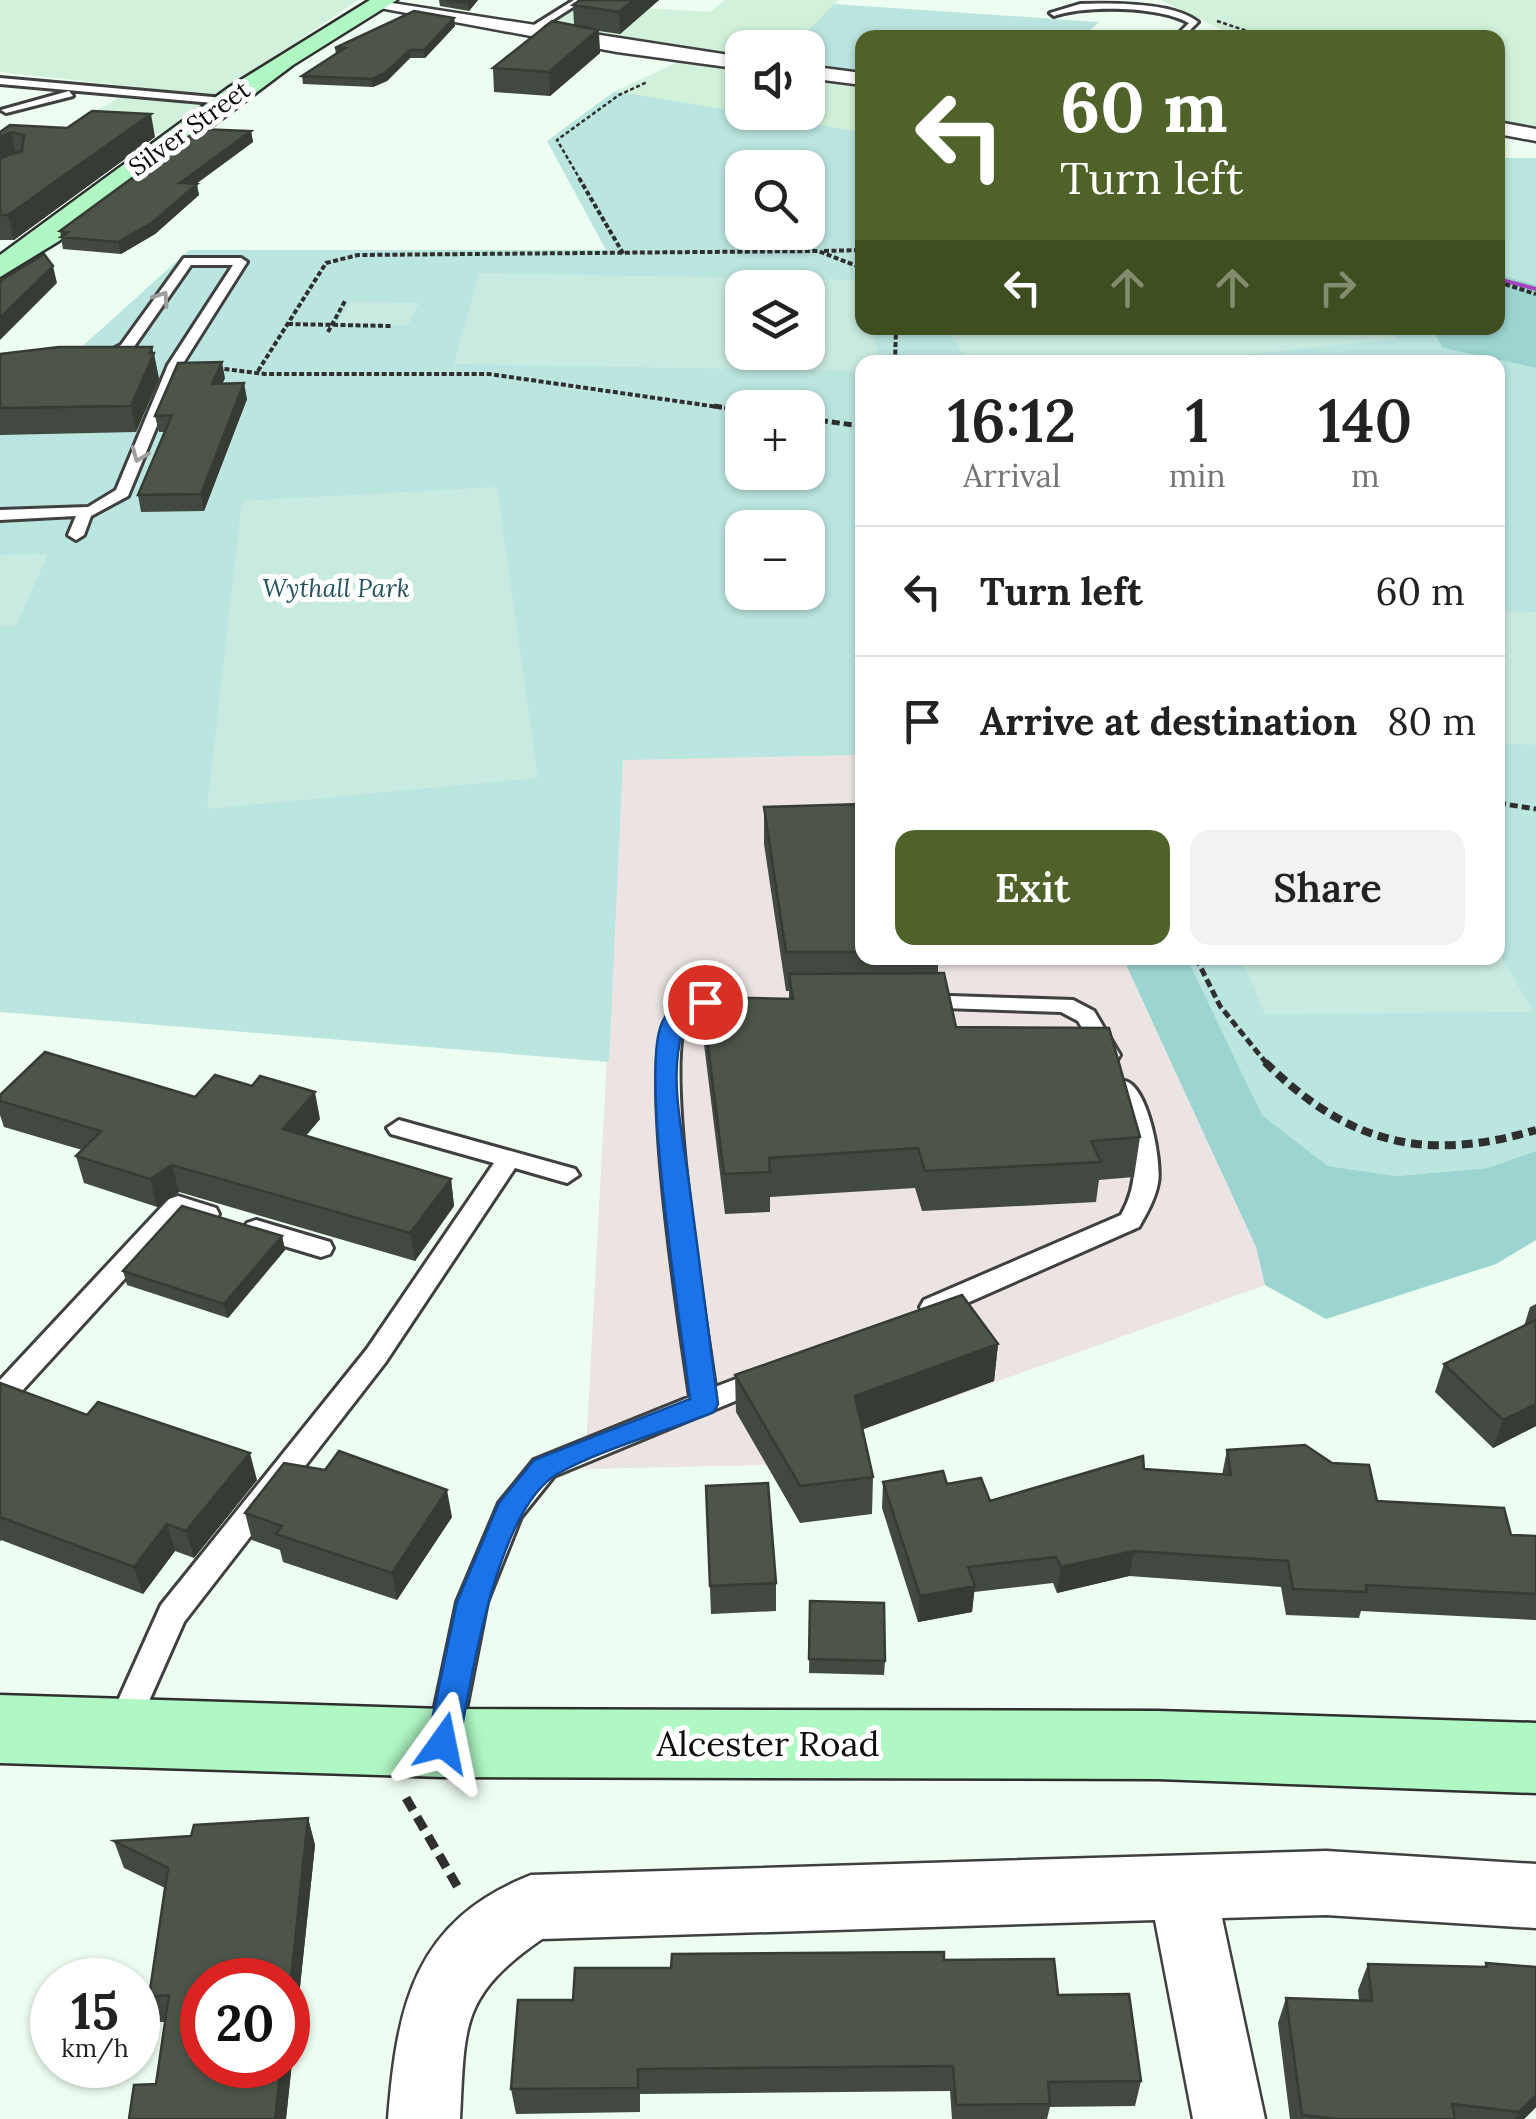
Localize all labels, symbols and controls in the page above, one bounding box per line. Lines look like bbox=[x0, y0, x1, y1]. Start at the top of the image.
map controls bbox=[725, 30, 825, 610]
button: sound bbox=[725, 30, 825, 130]
text: 60 m bbox=[1060, 62, 1228, 151]
icon: left bbox=[895, 70, 1025, 200]
street label: Silver Street bbox=[122, 73, 256, 183]
text: Turn left bbox=[1060, 149, 1243, 206]
button: search bbox=[725, 150, 825, 250]
icon: left bbox=[995, 260, 1050, 315]
icon: ahead bbox=[1100, 260, 1155, 315]
icon: ahead bbox=[1205, 260, 1260, 315]
icon: right bbox=[1310, 260, 1365, 315]
button: layers bbox=[725, 270, 825, 370]
one-way arrow bbox=[150, 291, 168, 310]
text: 16:12 bbox=[948, 382, 1076, 458]
text: 1 bbox=[1185, 382, 1209, 458]
text: 140 bbox=[1318, 382, 1412, 458]
button: + bbox=[725, 390, 825, 490]
one-way arrow bbox=[130, 445, 150, 463]
text: Arrival bbox=[963, 455, 1061, 496]
text: min bbox=[1169, 455, 1226, 496]
text: m bbox=[1351, 455, 1380, 496]
button: − bbox=[725, 510, 825, 610]
icon: left bbox=[895, 564, 950, 619]
text: Turn left bbox=[980, 567, 1143, 615]
text: 60 m bbox=[1375, 567, 1465, 615]
park label: Wythall Park bbox=[262, 572, 410, 604]
icon: arrive bbox=[895, 694, 950, 749]
text: Arrive at destination bbox=[980, 697, 1357, 745]
text: 80 m bbox=[1387, 697, 1476, 745]
button: Exit bbox=[895, 830, 1170, 945]
button: Share bbox=[1190, 830, 1465, 945]
pin bbox=[663, 960, 748, 1045]
icon: arrive bbox=[678, 975, 733, 1030]
position arrow bbox=[391, 1691, 495, 1795]
street label: Alcester Road bbox=[655, 1721, 880, 1766]
speed limit sign: 20 bbox=[180, 1958, 310, 2088]
text: 15 bbox=[71, 1979, 119, 2043]
text: km/h bbox=[61, 2032, 129, 2064]

